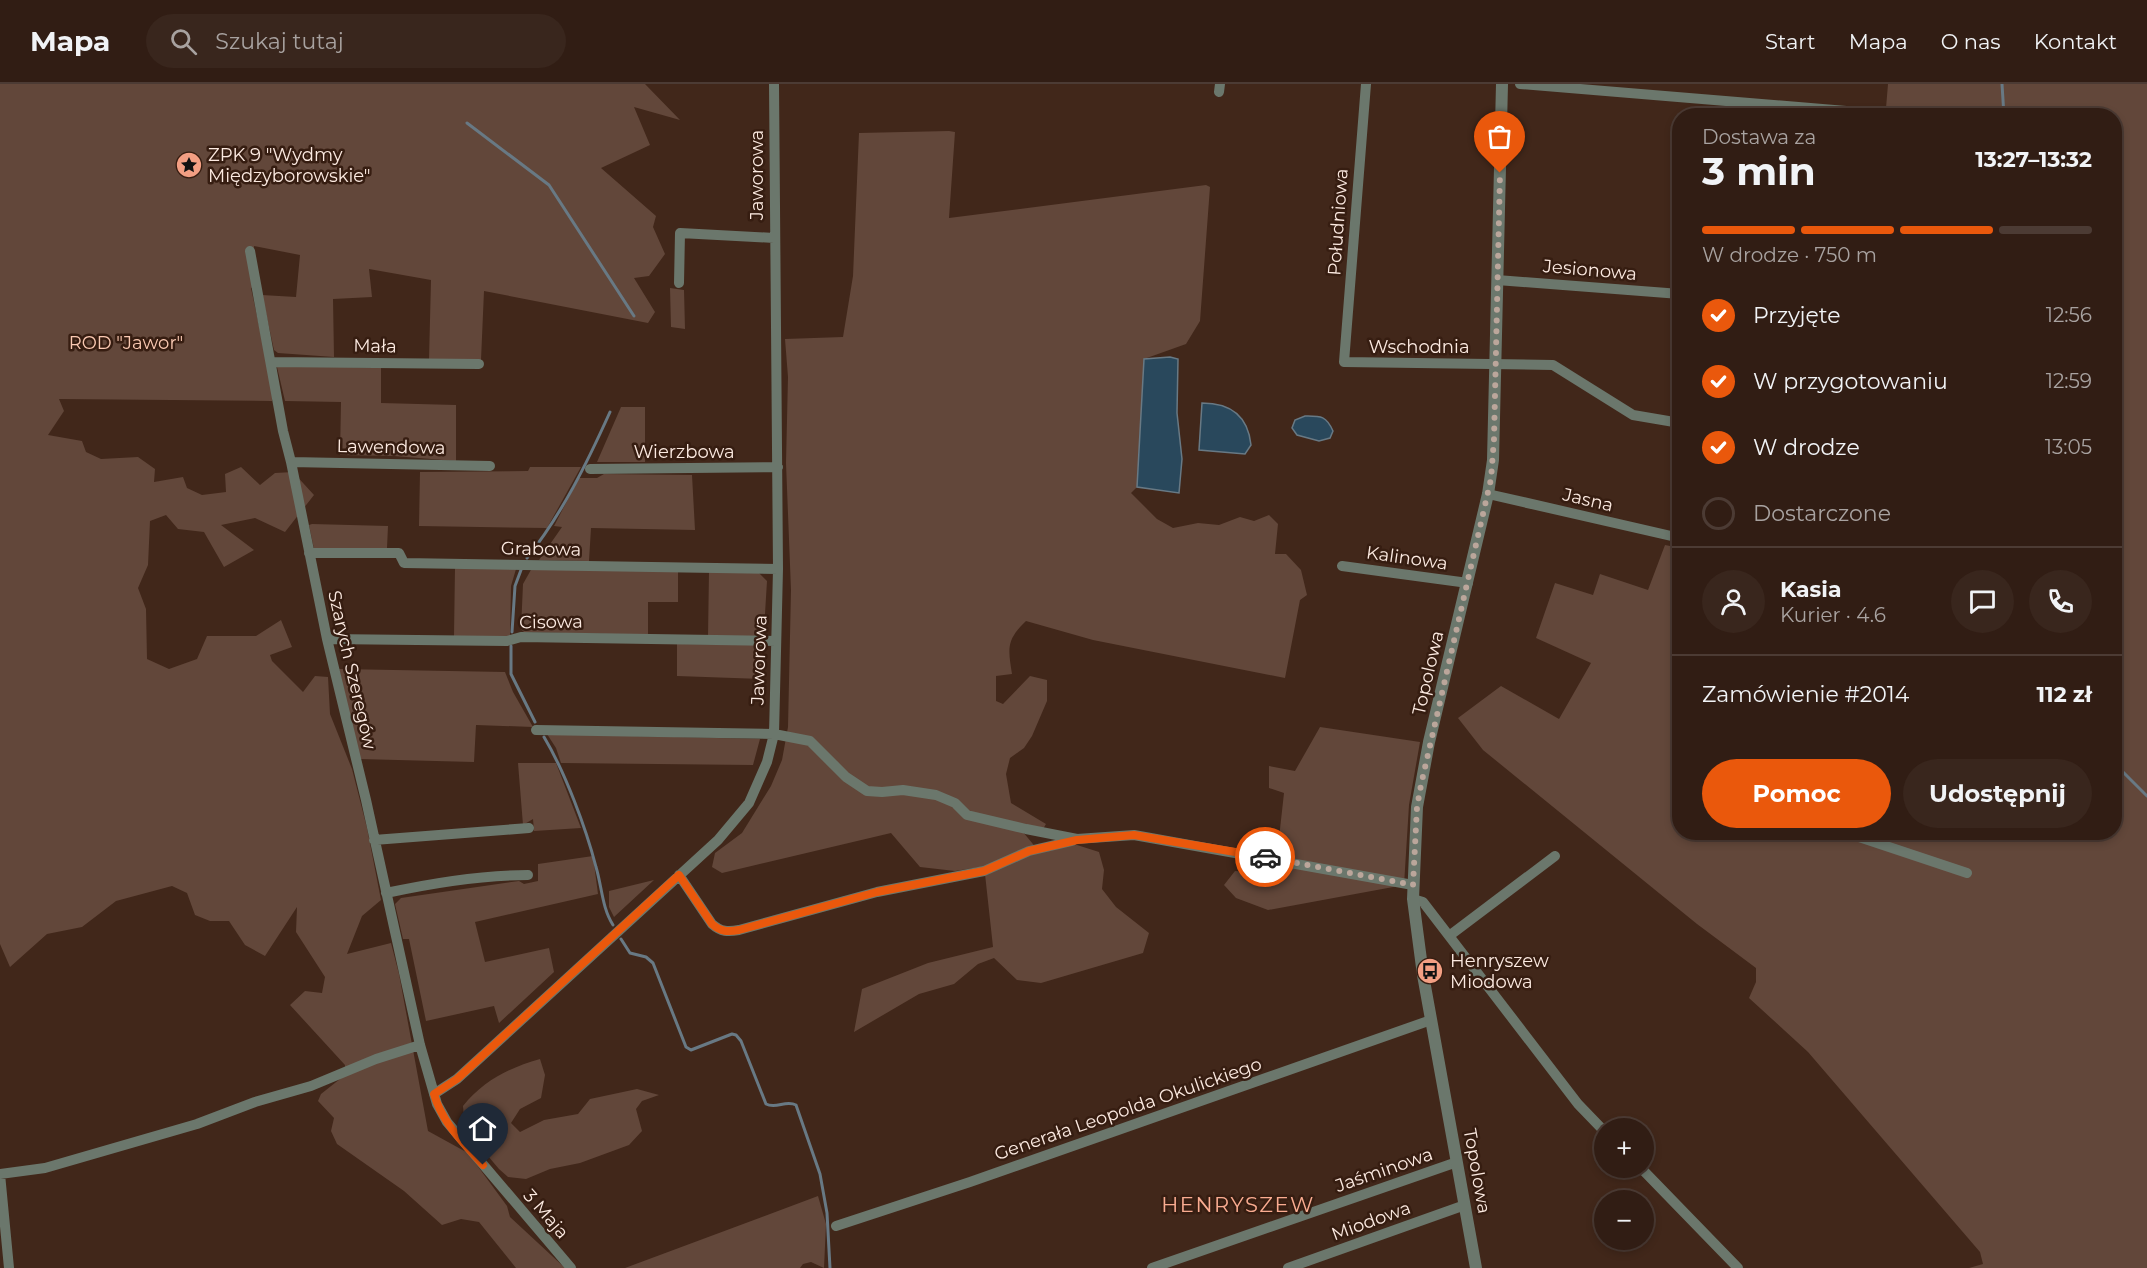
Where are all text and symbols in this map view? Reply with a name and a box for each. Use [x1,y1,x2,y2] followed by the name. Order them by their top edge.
[146,14,566,68] search box
[30,24,110,58] text: Mapa
[167,25,200,58] icon: search
[215,28,344,55] text: Szukaj tutaj
[1765,29,1816,54] text: Start
[1849,29,1908,54] text: Mapa
[1941,29,2001,54] text: O nas
[2034,29,2117,54] text: Kontakt
[1474,111,1525,173] pin
[1483,120,1516,153] icon: bag
[1702,125,1816,149] text: Dostawa za
[746,130,768,221] street label: Jaworowa
[208,144,371,187] place label: ZPK 9 "Wydmy Międzyborowskie"
[1975,146,2092,173] text: 13:27–13:32
[1702,147,1816,195] text: 3 min
[174,150,204,180] place icon: ZPK 9 "Wydmy Międzyborowskie"
[1323,168,1353,276] street label: Południowa
[1702,243,1877,267] text: W drodze · 750 m
[1541,255,1638,285] street label: Jesionowa
[1702,299,1735,332] icon: check
[1753,302,1841,329] text: Przyjęte
[2046,303,2092,327] text: 12:56
[69,332,183,354] park label: ROD "Jawor"
[353,335,397,357] street label: Mała
[1368,336,1470,358] street label: Wschodnia
[1702,365,1735,398] icon: check
[1753,368,1948,395] text: W przygotowaniu
[2046,369,2092,393] text: 12:59
[1702,431,1735,464] icon: check
[1753,434,1860,461] text: W drodze
[336,435,446,459] street label: Lawendowa
[2045,435,2092,459] text: 13:05
[633,441,735,463] street label: Wierzbowa
[1560,483,1615,516] street label: Jasna
[1753,500,1891,527] text: Dostarczone
[501,537,581,561] street label: Grabowa
[1365,541,1449,575] street label: Kalinowa
[1702,570,1765,633] button: person
[1951,570,2014,633] button: chat
[2029,570,2092,633] button: phone
[1780,576,1841,603] text: Kasia
[323,588,381,752] street label: Szarych Szeregów
[1780,603,1886,627] text: Kurier · 4.6
[519,610,583,634] street label: Cisowa
[746,614,772,707] street label: Jaworowa
[1408,629,1448,717] street label: Topolowa
[1702,681,1909,708] text: Zamówienie #2014
[2036,681,2092,708] text: 112 zł
[1702,759,1891,828] button: Pomoc
[1903,759,2092,828] button: Udostępnij
[1235,827,1295,887] courier
[1249,841,1282,874] icon: car
[1450,950,1549,993] place label: Henryszew Miodowa
[1415,956,1445,986] bus stop icon: Henryszew Miodowa
[991,1053,1265,1165] street label: Generała Leopolda Okulickiego
[457,1103,508,1165] pin
[466,1112,499,1145] icon: home
[1594,1118,1654,1250] map controls
[1594,1118,1654,1178] button: +
[1459,1127,1495,1215] street label: Topolowa
[1331,1143,1436,1197] street label: Jaśminowa
[519,1185,573,1243] street label: 3 Maja
[1594,1190,1654,1250] button: −
[1161,1192,1315,1217] district label: HENRYSZEW
[1328,1197,1414,1245] street label: Miodowa

